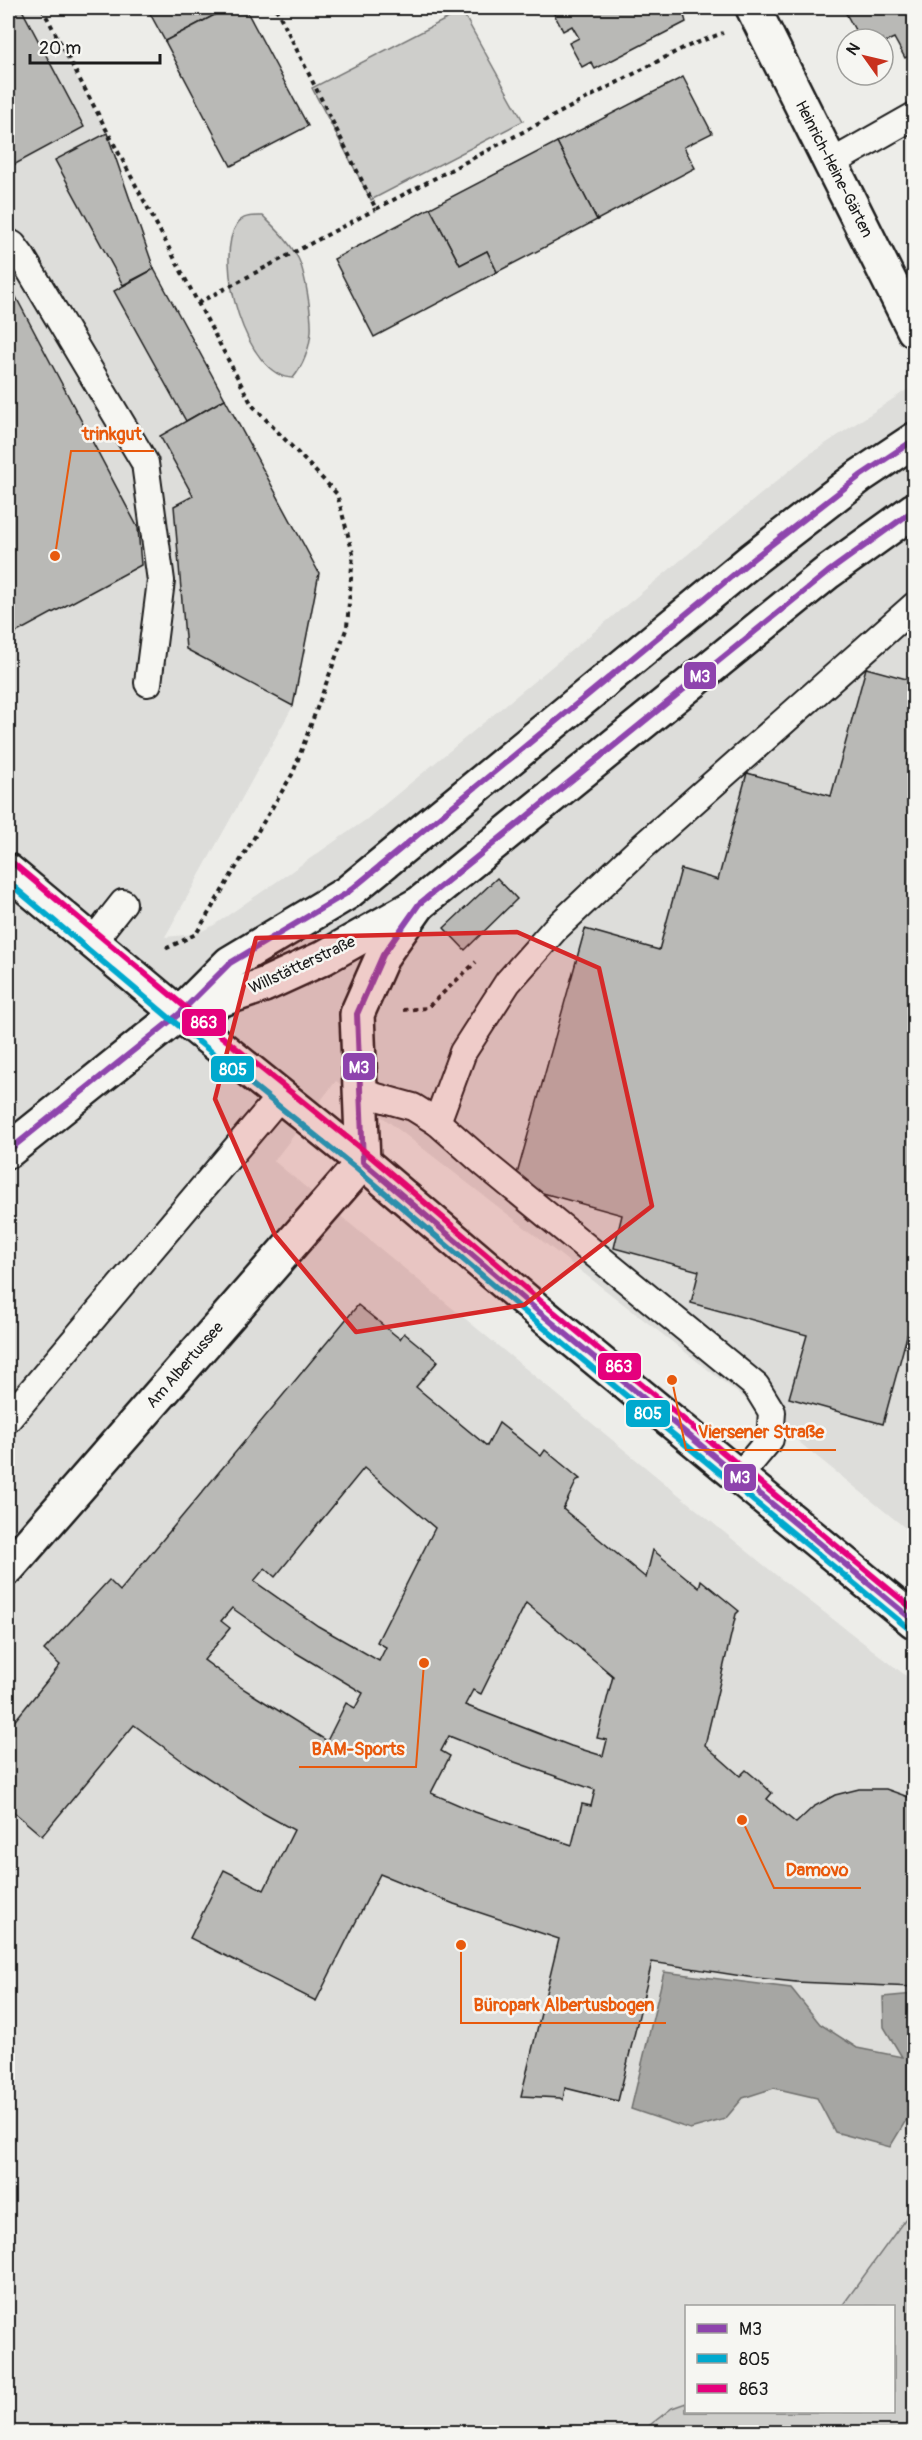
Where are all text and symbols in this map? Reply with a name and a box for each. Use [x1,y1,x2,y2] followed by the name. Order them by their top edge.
[30,27,160,65] scale bar
[835,27,895,87] north arrow
[39,37,81,60] text: 20 m
[842,39,865,59] text: N
[791,97,877,241] street label: Heinrich-Heine-Gärten
[71,415,154,451] callout: trinkgut
[81,423,143,446] text: trinkgut
[683,661,717,690] line badge: M3
[690,667,710,687] text: M3
[246,932,359,998] street label: Willstätterstraße
[181,1008,227,1037] line badge: 863
[191,1013,217,1033] text: 863
[342,1052,376,1081] line badge: M3
[210,1055,255,1083] line badge: 805
[349,1058,369,1078] text: M3
[219,1060,247,1080] text: 805
[142,1318,228,1412] street label: Am Albertussee
[597,1352,642,1381] line badge: 863
[606,1357,632,1377] text: 863
[625,1399,671,1428] line badge: 805
[634,1404,662,1424] text: 805
[686,1414,836,1450] callout: Viersener Straße
[698,1421,825,1444] text: Viersener Straße
[723,1463,757,1492] line badge: M3
[730,1468,750,1488] text: M3
[299,1731,416,1767] callout: BAM-Sports
[312,1738,405,1761] text: BAM-Sports
[774,1852,861,1888] callout: Damovo
[785,1859,849,1882] text: Damovo
[461,1987,666,2023] callout: Büropark Albertusbogen
[474,1994,654,2017] text: Büropark Albertusbogen
[685,2305,895,2413] legend
[739,2318,762,2341] text: M3
[739,2348,770,2371] text: 805
[739,2378,769,2401] text: 863

